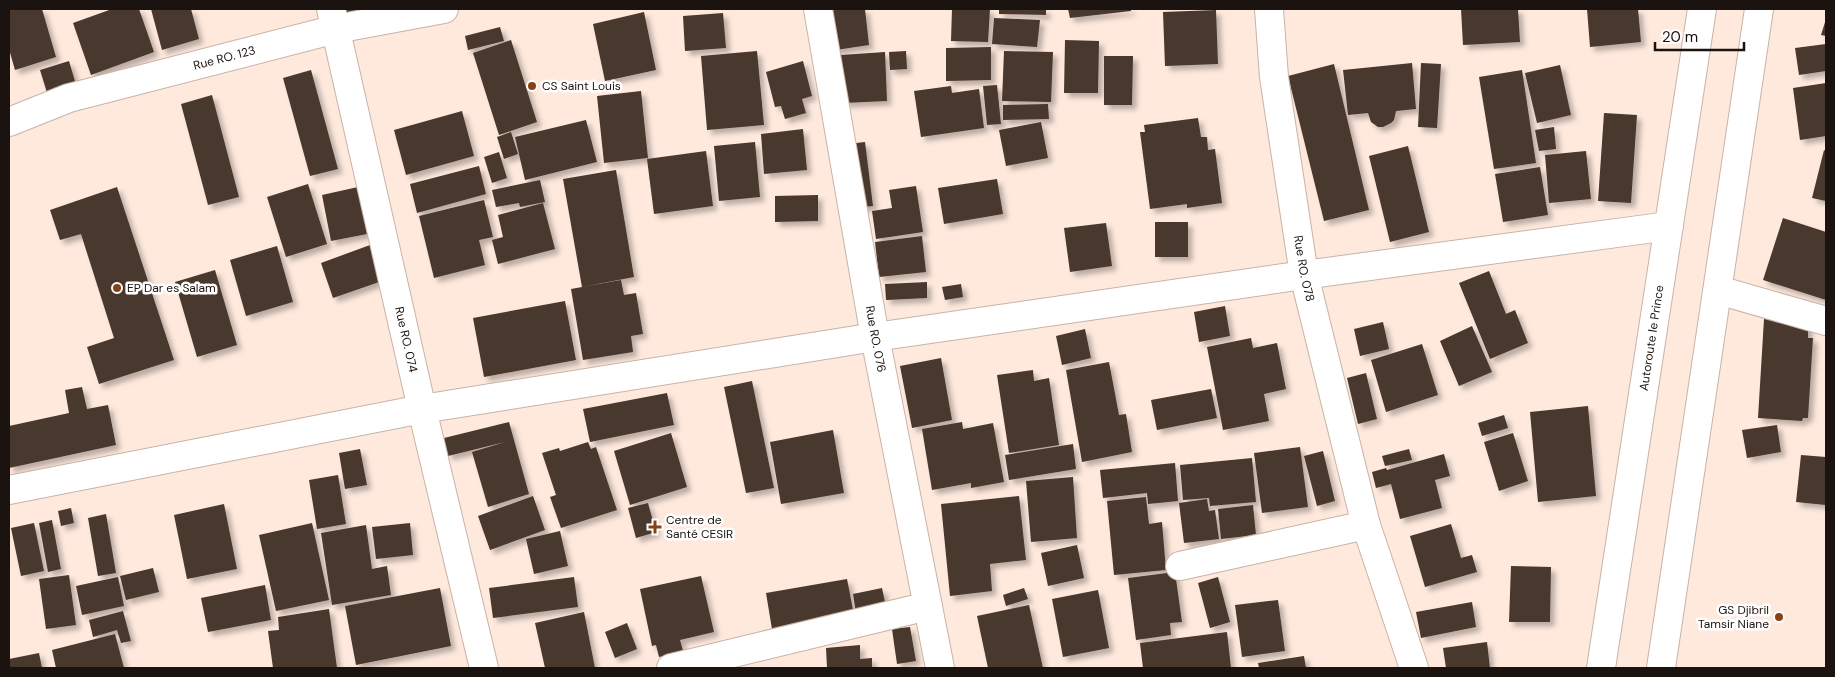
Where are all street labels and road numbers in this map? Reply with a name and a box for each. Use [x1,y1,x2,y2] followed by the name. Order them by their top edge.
[192,42,257,74] street label: Rue RO. 123
[1290,234,1318,303] street label: Rue RO. 078
[1636,284,1668,392] street label: Autoroute le Prince
[862,304,890,374] street label: Rue RO. 076
[391,305,421,374] street label: Rue RO. 074

